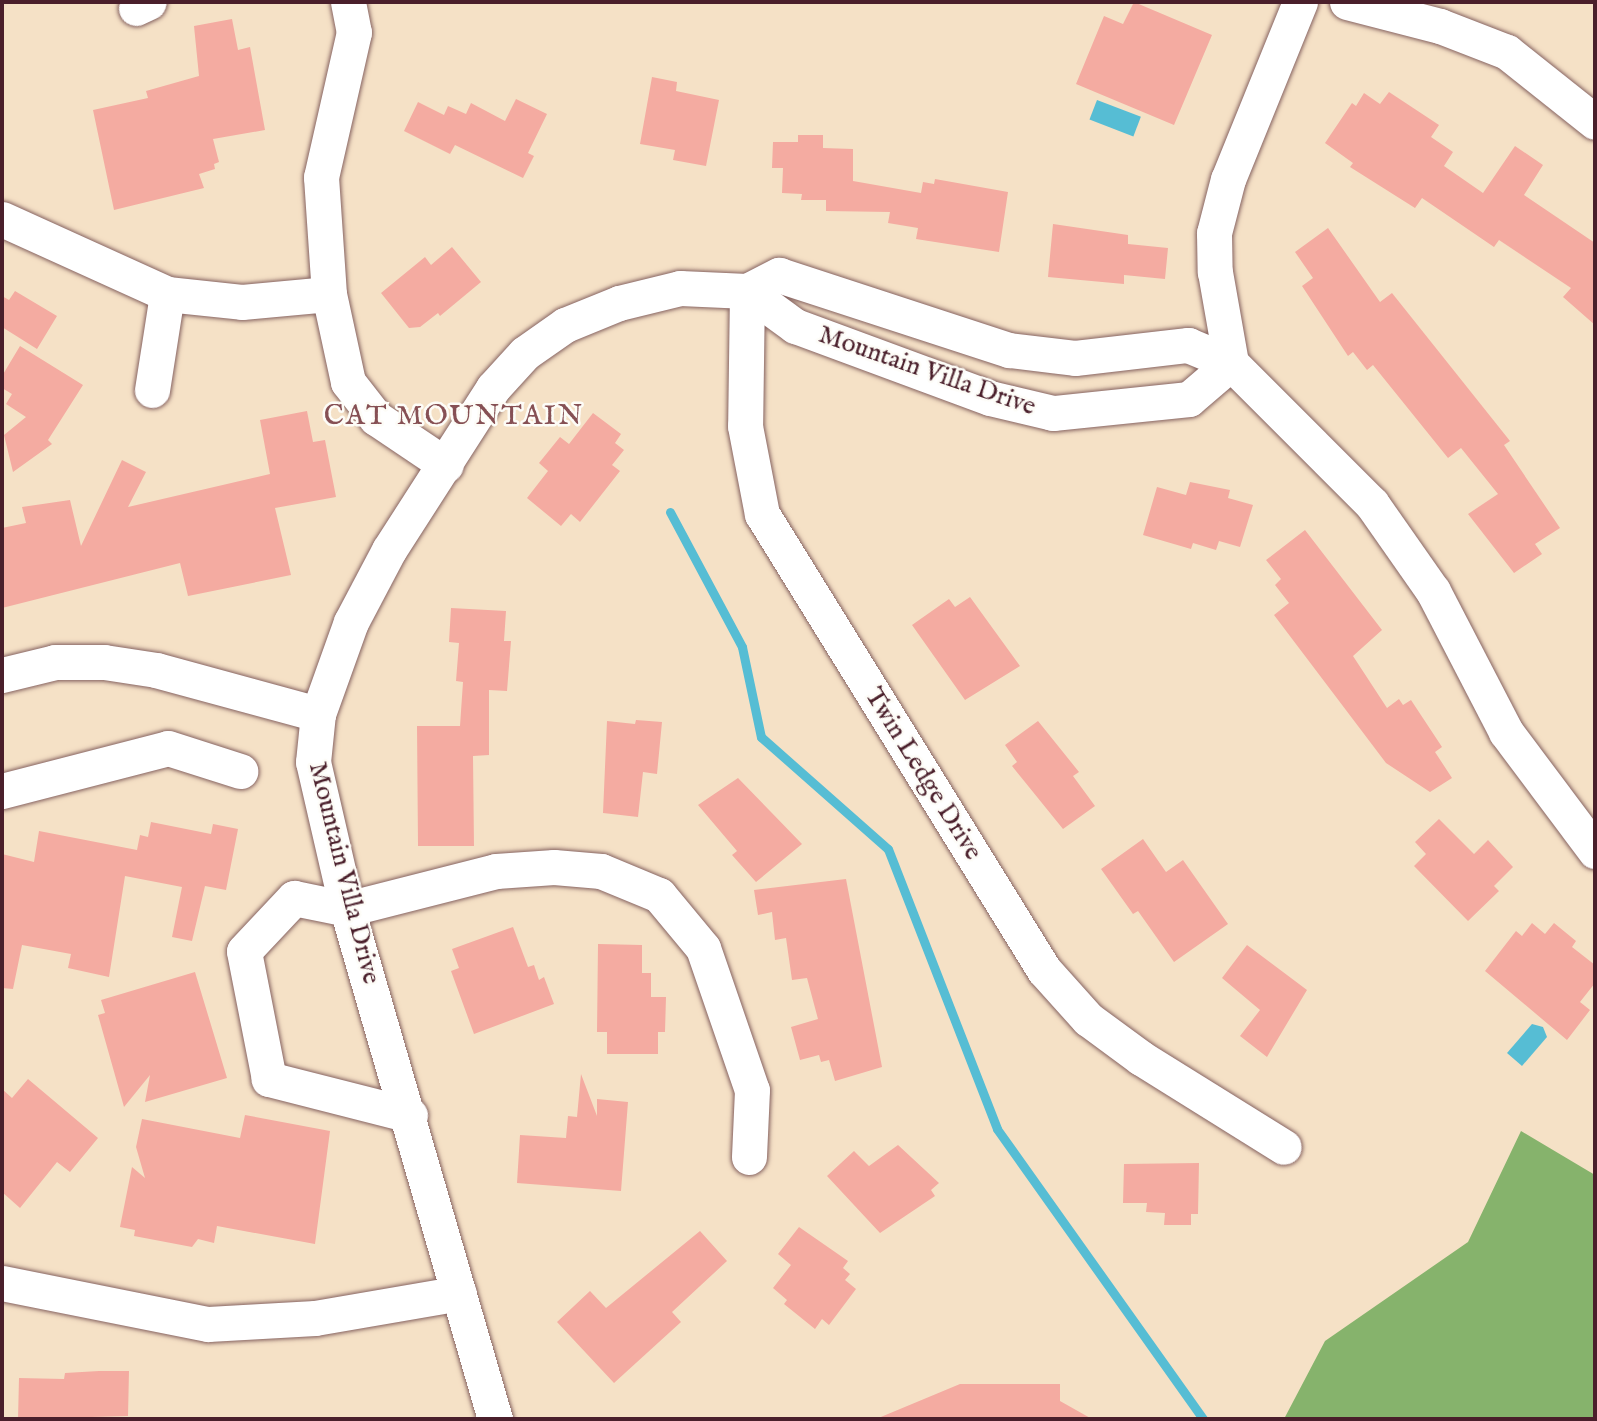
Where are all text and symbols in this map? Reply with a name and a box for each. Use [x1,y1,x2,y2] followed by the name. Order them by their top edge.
[814,319,1040,423] street label: Mountain Villa Drive
[325,400,583,434] district label: CAT MOUNTAIN
[858,682,988,866] street label: Twin Ledge Drive
[301,759,387,987] street label: Mountain Villa Drive

